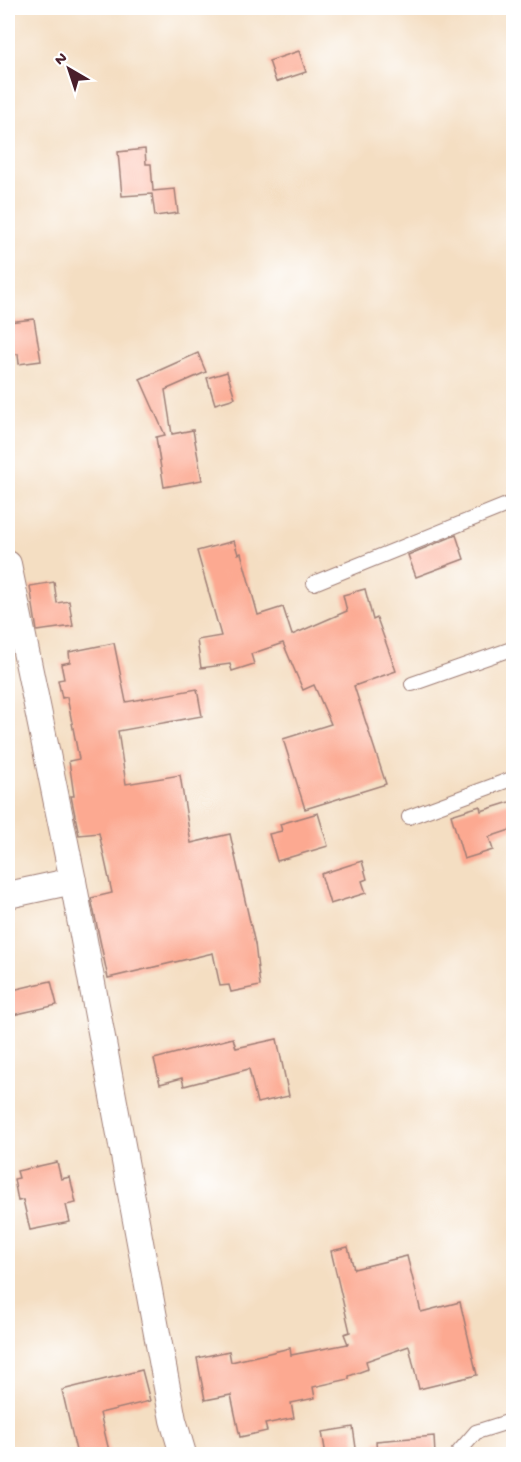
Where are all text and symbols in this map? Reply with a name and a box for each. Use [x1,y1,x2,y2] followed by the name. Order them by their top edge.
[39,39,99,99] north arrow
[52,49,72,71] text: N

